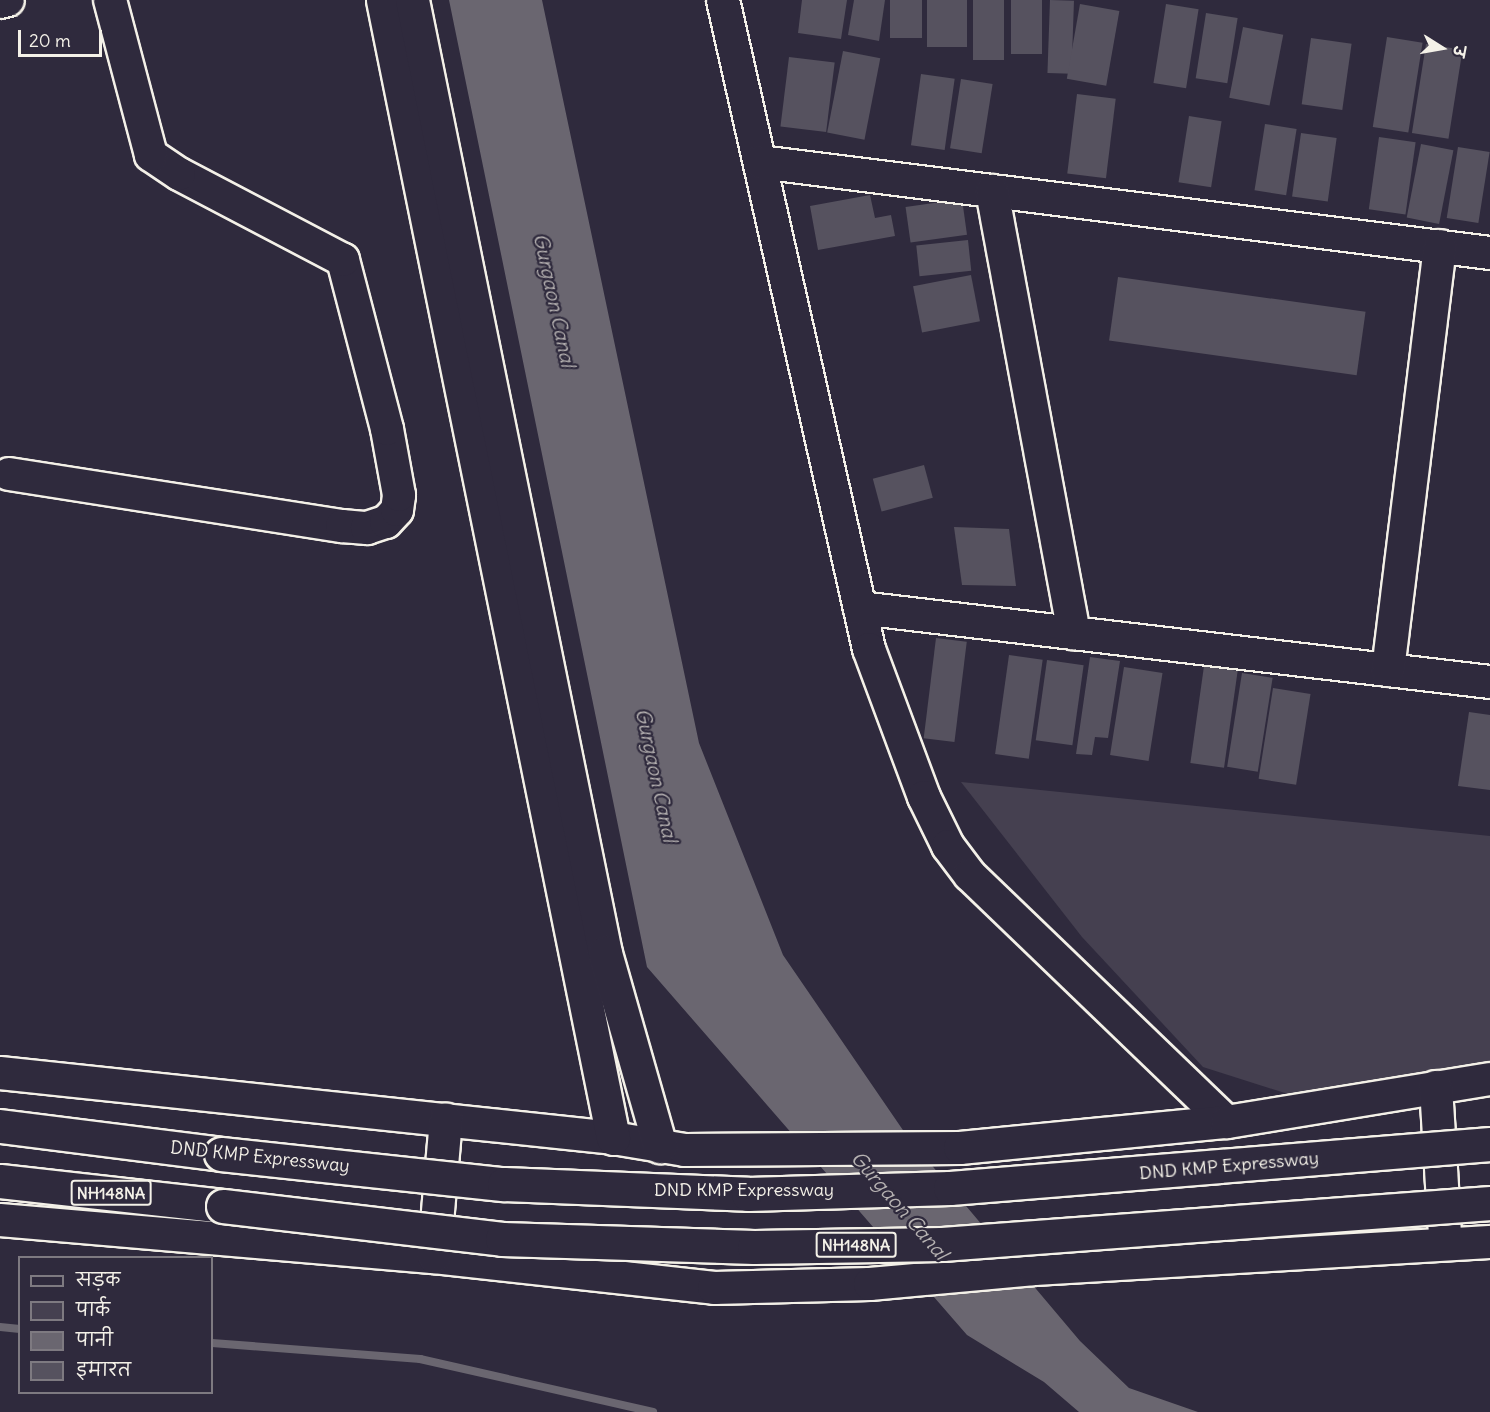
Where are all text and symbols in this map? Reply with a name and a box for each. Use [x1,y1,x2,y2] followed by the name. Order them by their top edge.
[21,18,105,56] scale bar
[1412,18,1472,78] north arrow
[29,29,71,52] text: 20 m
[1449,44,1471,59] text: उ
[529,231,581,369] water label: Gurgaon Canal
[631,706,683,844] water label: Gurgaon Canal
[169,1137,351,1177] street label: DND KMP Expressway
[846,1146,954,1264] water label: Gurgaon Canal
[1138,1147,1320,1185] street label: DND KMP Expressway
[654,1179,834,1201] street label: DND KMP Expressway
[70,1180,152,1206] road number: NH148NA
[816,1232,896,1258] road number: NH148NA
[18,1256,213,1394] legend
[76,1268,120,1291] text: सड़क
[76,1298,110,1321] text: पार्क
[76,1328,113,1351] text: पानी
[76,1358,131,1381] text: इमारत

